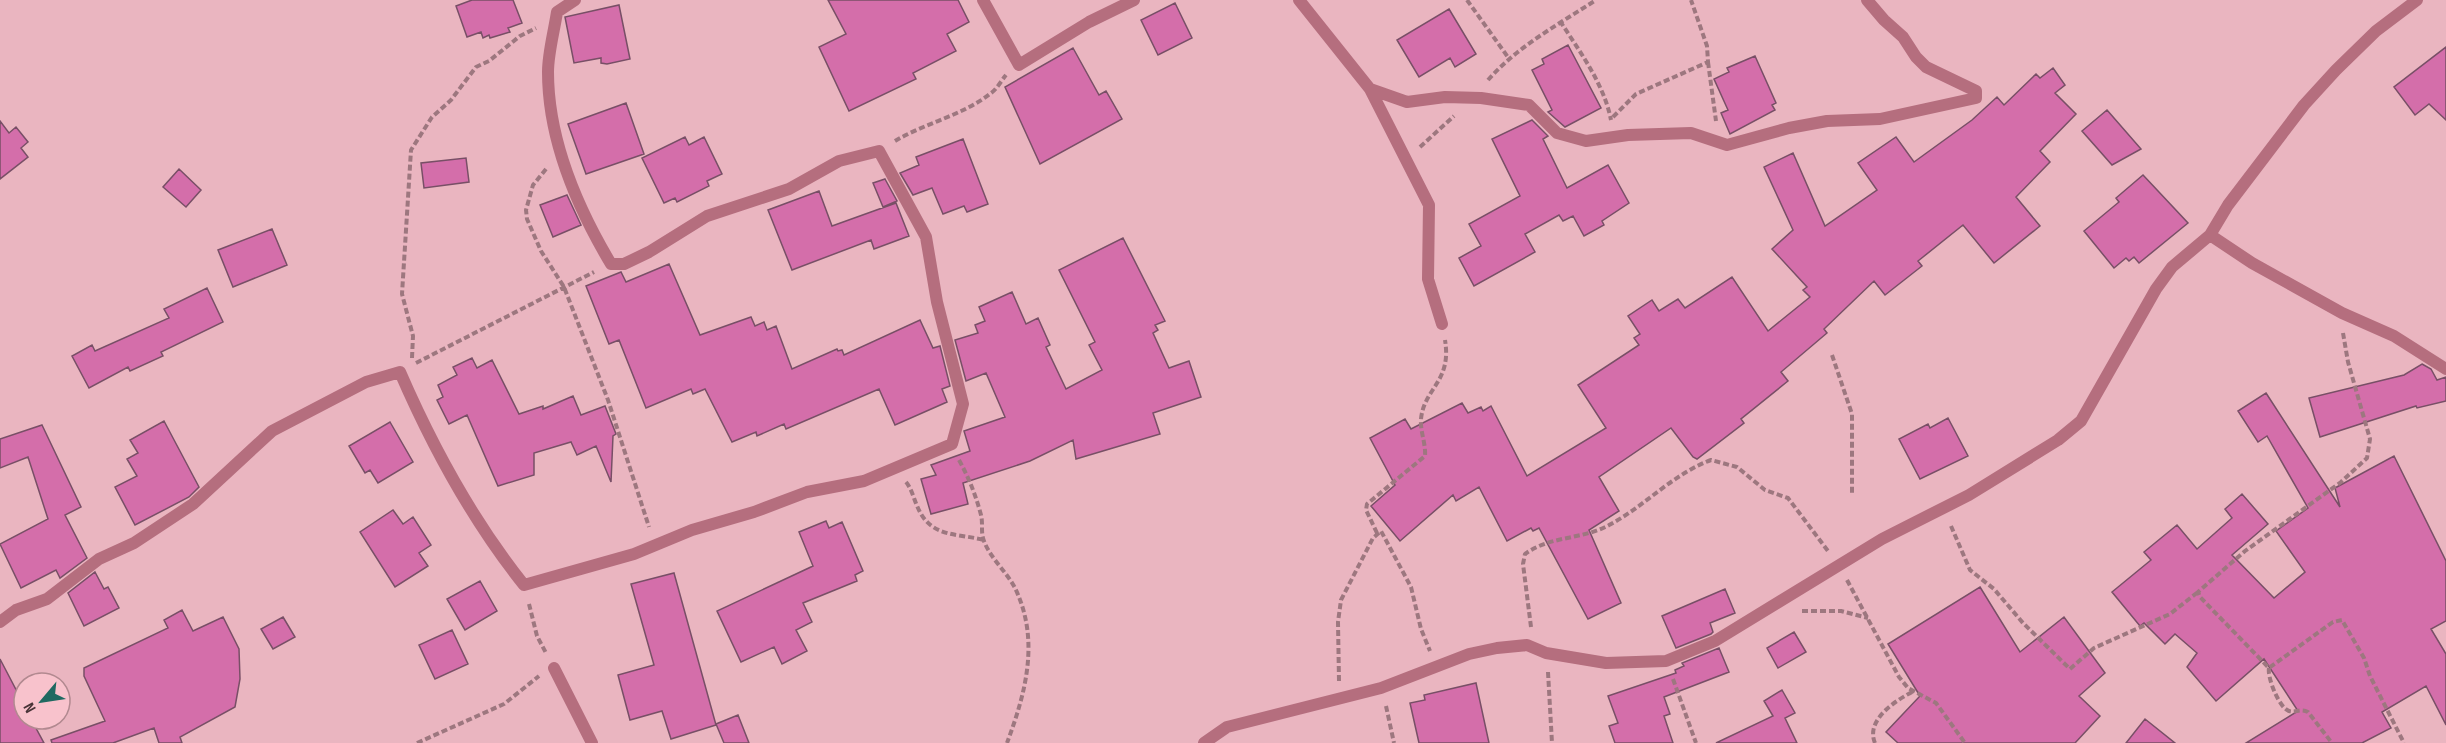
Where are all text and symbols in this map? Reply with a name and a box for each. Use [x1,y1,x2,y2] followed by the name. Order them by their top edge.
[12,671,72,731] north arrow
[20,699,41,716] text: N

